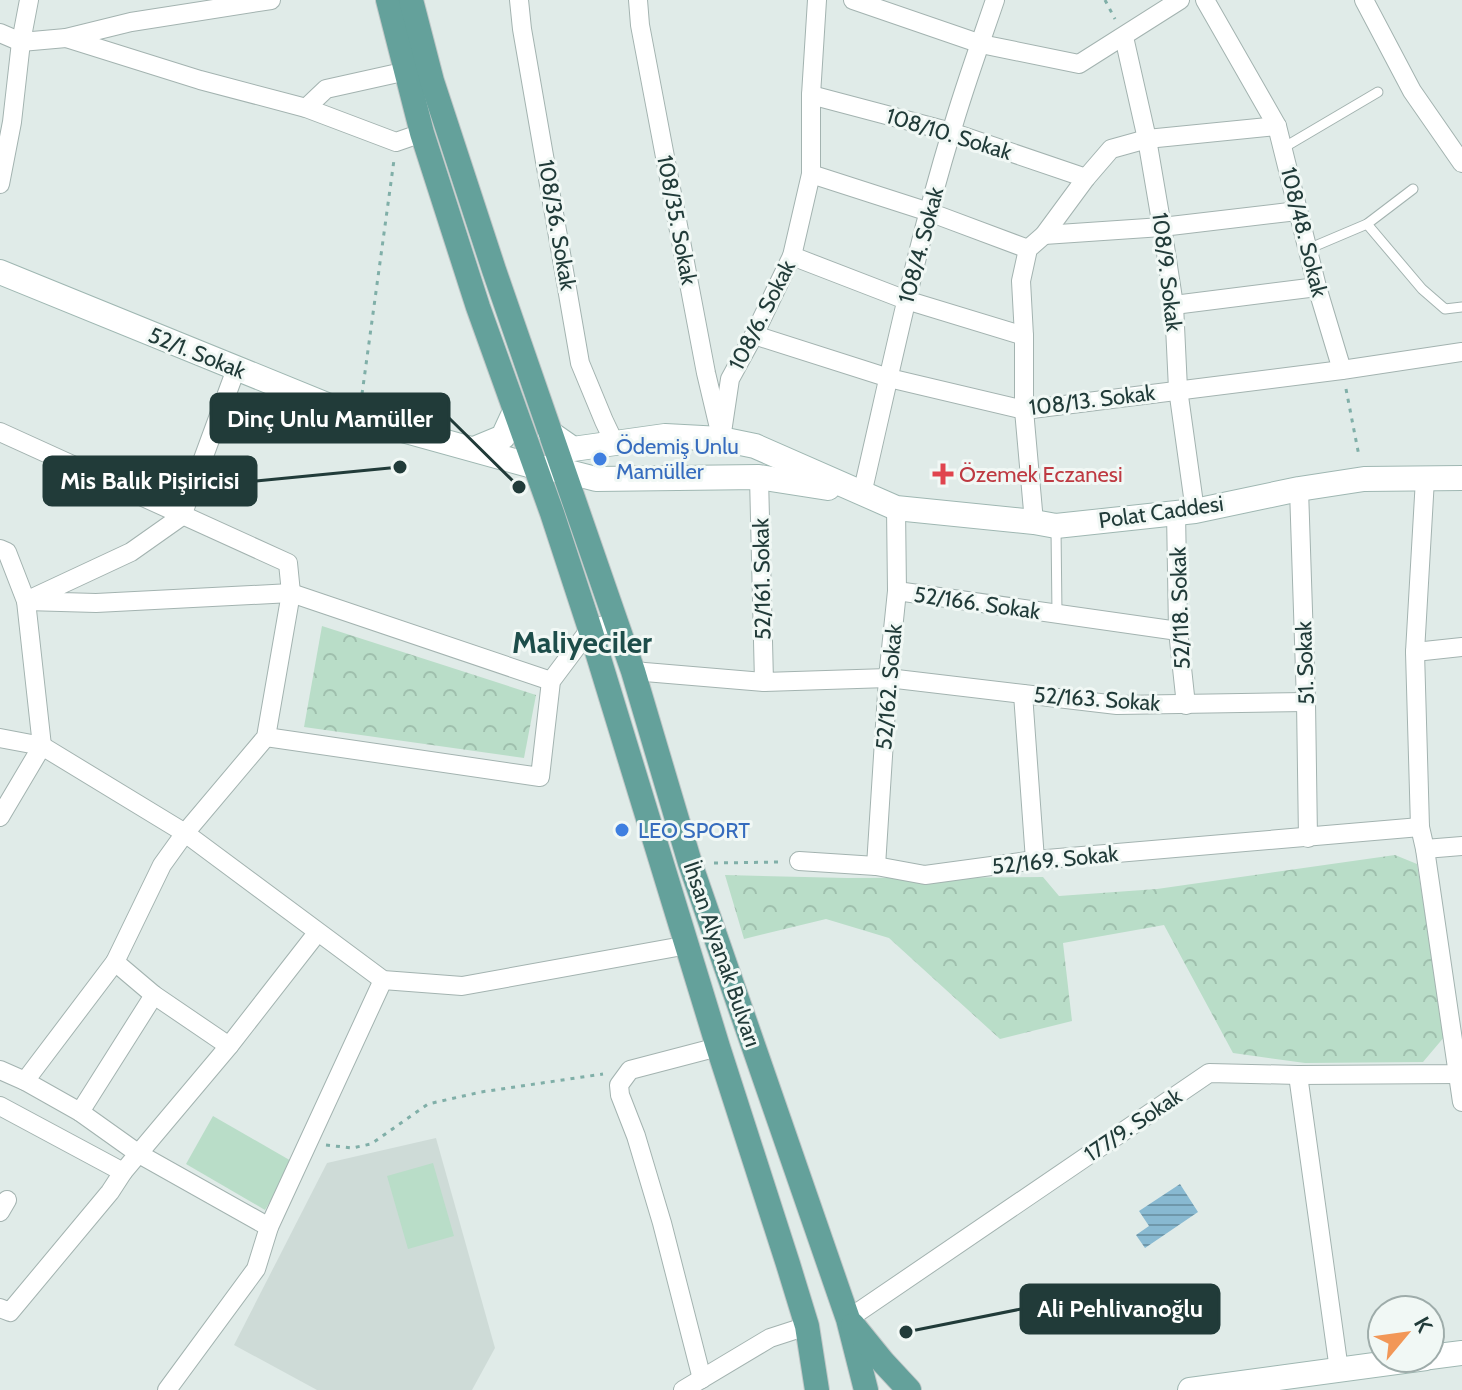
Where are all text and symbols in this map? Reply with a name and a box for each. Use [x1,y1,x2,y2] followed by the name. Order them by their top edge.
[883,102,1015,166] street label: 108/10. Sokak
[651,153,703,287] street label: 108/35. Sokak
[532,158,582,292] street label: 108/36. Sokak
[1275,164,1333,300] street label: 108/48. Sokak
[893,184,949,306] street label: 108/4. Sokak
[1146,211,1188,333] street label: 108/9. Sokak
[723,256,801,374] street label: 108/6. Sokak
[144,321,250,385] street label: 52/1. Sokak
[1027,379,1157,421] street label: 108/13. Sokak
[211,394,449,442] callout: Dinç Unlu Mamüller
[227,404,433,433] text: Dinç Unlu Mamüller
[616,433,739,485] place label: Ödemiş Unlu Mamüller
[591,450,609,468] marker: Ödemiş Unlu Mamüller
[44,457,256,505] callout: Mis Balık Pişiricisi
[959,461,1123,488] place label: Özemek Eczanesi
[934,465,952,483] marker: Özemek Eczanesi
[60,466,240,495] text: Mis Balık Pişiricisi
[1097,490,1225,534] street label: Polat Caddesi
[747,518,777,640] street label: 52/161. Sokak
[1164,546,1196,670] street label: 52/118. Sokak
[912,581,1042,625] street label: 52/166. Sokak
[1290,621,1320,705] street label: 51. Sokak
[870,623,908,751] street label: 52/162. Sokak
[512,624,652,661] district label: Maliyeciler
[1033,681,1161,717] street label: 52/163. Sokak
[638,817,750,844] place label: LEO SPORT
[613,821,631,839] marker: LEO SPORT
[991,840,1120,880] street label: 52/169. Sokak
[678,858,766,1050] street label: İhsan Alyanak Bulvarı
[1079,1082,1187,1167] street label: 177/9. Sokak
[1021,1285,1219,1333] callout: Ali Pehlivanoğlu
[1037,1294,1203,1323] text: Ali Pehlivanoğlu
[1366,1294,1446,1374] north arrow
[1408,1312,1438,1337] text: K

